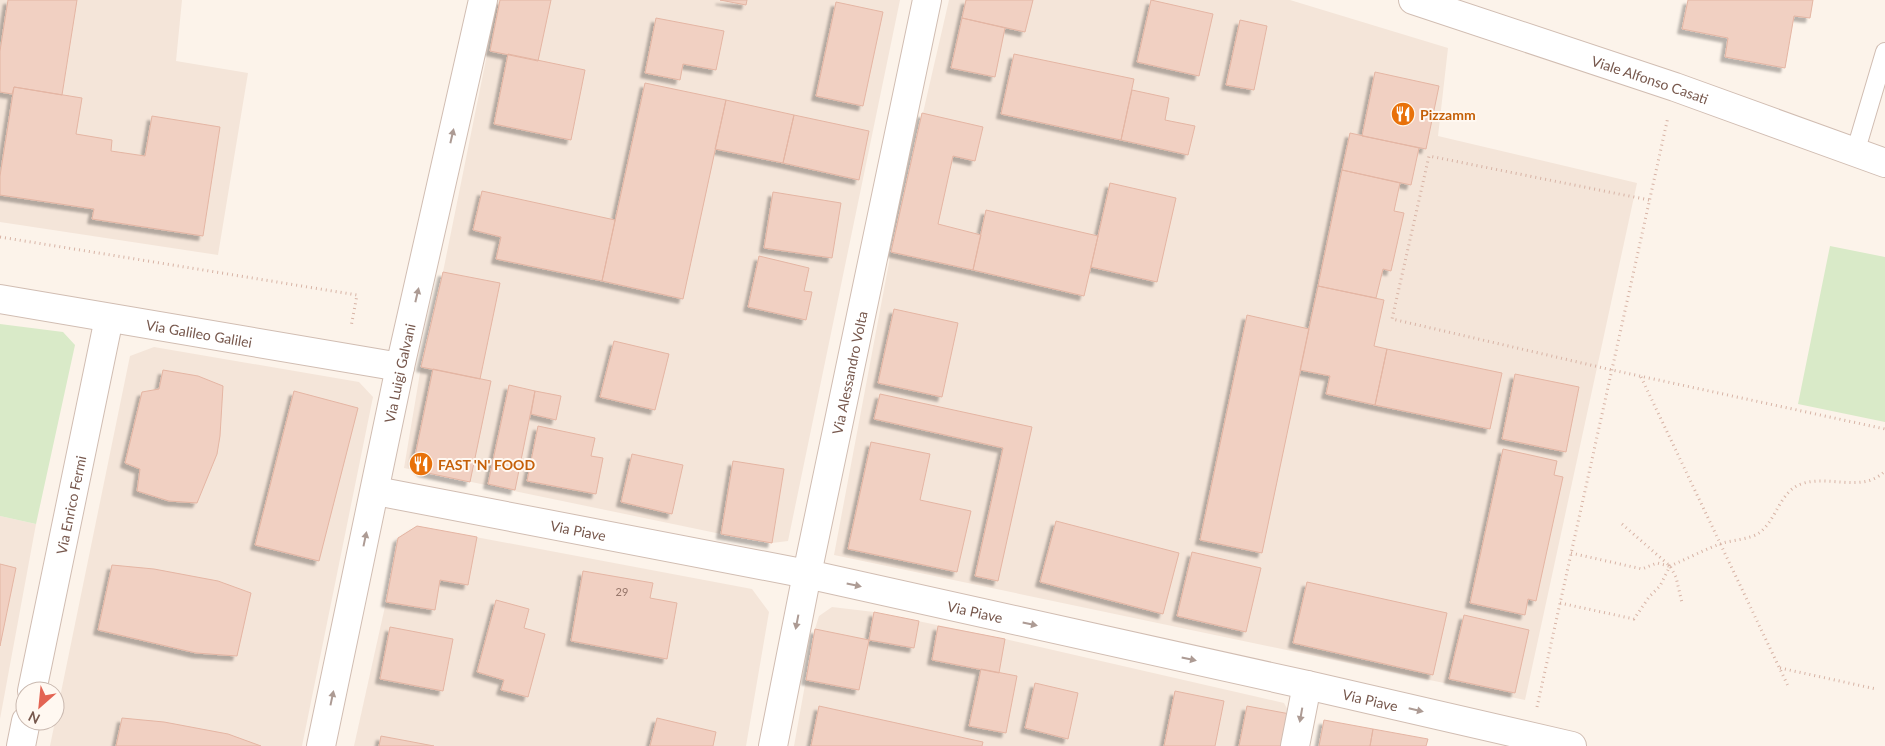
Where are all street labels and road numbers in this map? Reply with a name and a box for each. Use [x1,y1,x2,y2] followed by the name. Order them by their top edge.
[1590,51,1711,107] street label: Viale Alfonso Casati
[828,310,870,436] street label: Via Alessandro Volta
[145,315,254,350] street label: Via Galileo Galilei
[380,322,418,424] street label: Via Luigi Galvani
[52,454,89,556] street label: Via Enrico Fermi
[549,516,608,544] street label: Via Piave
[946,597,1004,626] street label: Via Piave
[1341,685,1400,714] street label: Via Piave

